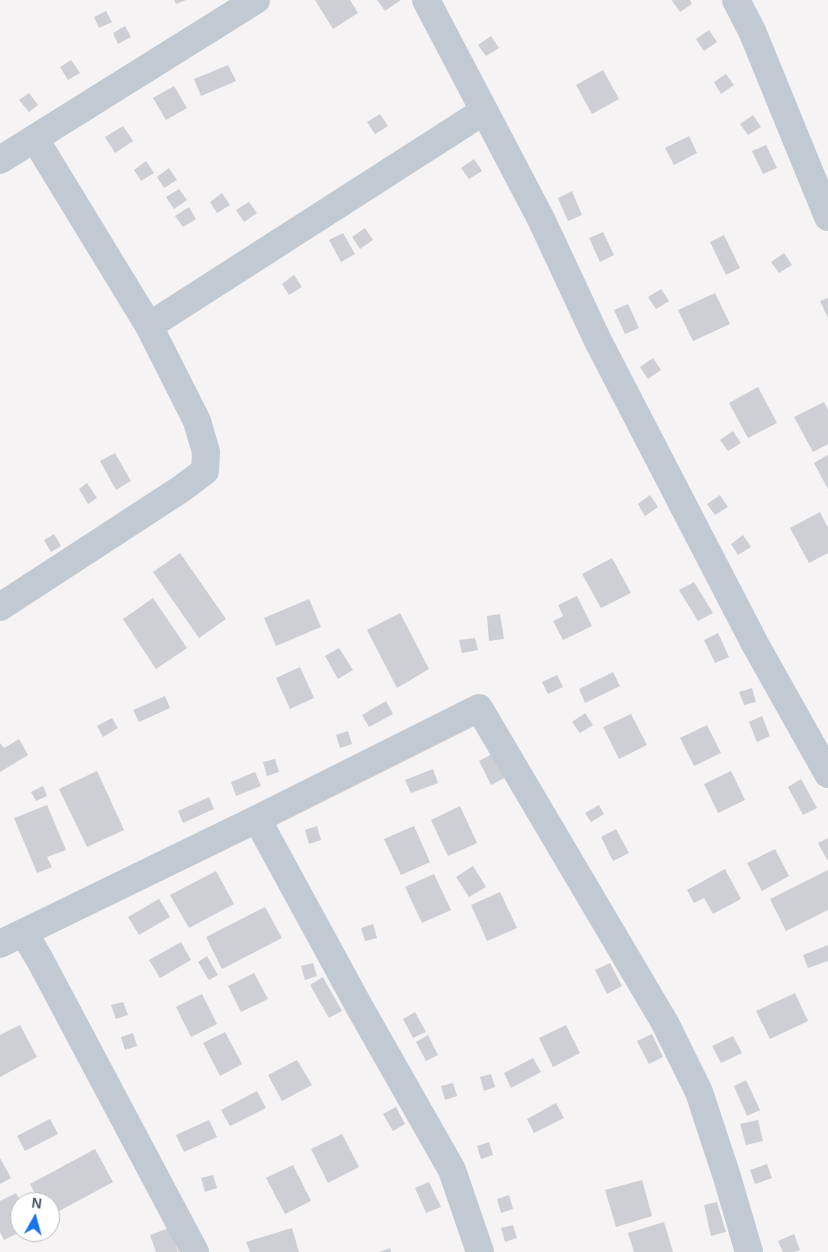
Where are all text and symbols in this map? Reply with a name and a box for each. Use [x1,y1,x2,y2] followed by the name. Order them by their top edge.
[10,1192,60,1242] north arrow
[31,1195,43,1212] text: N

